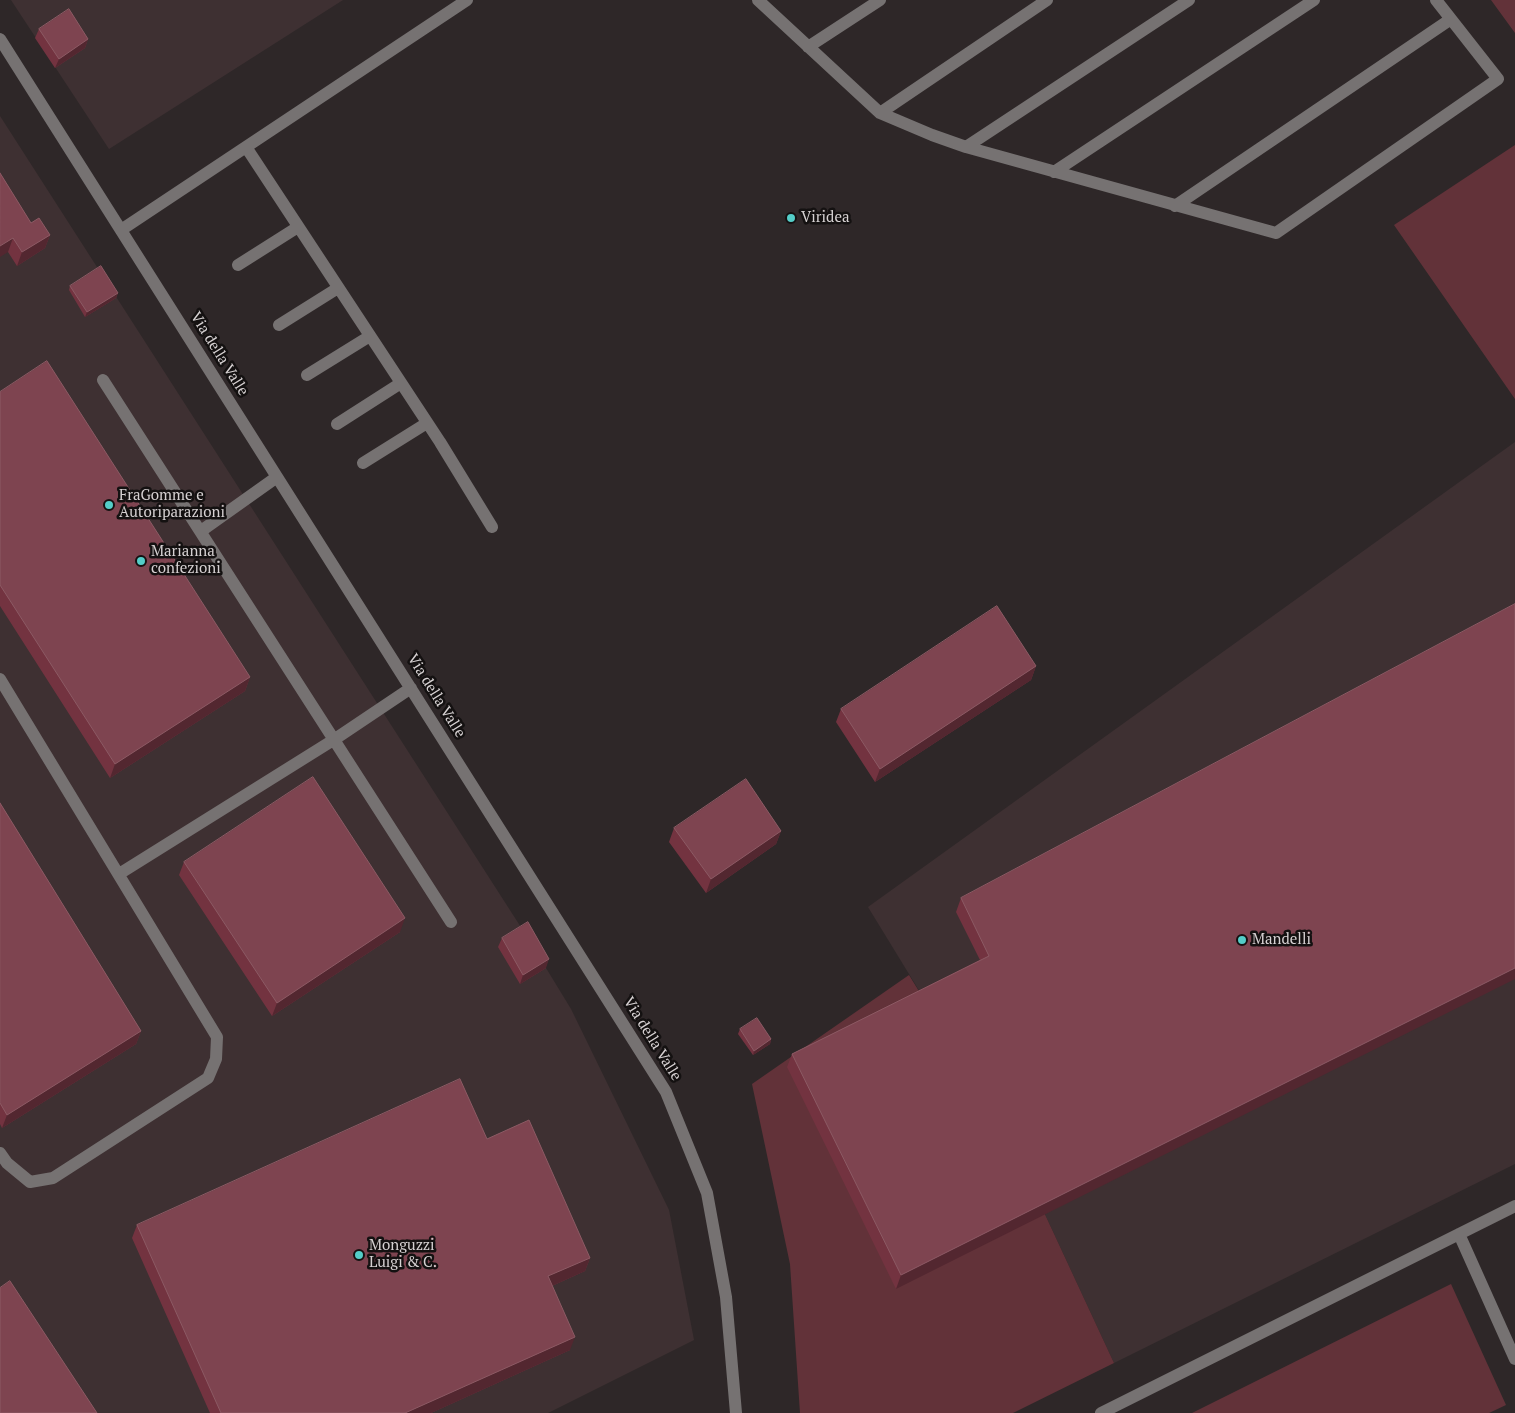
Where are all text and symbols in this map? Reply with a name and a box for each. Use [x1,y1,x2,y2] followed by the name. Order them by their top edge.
[801,209,849,227] place label: Viridea
[785,212,797,224] marker: Viridea
[186,309,252,399] street label: Via della Valle
[119,487,225,522] place label: FraGomme e Autoriparazioni
[103,499,115,511] marker: FraGomme e Autoriparazioni
[151,543,221,578] place label: Marianna confezioni
[135,555,147,567] marker: Marianna confezioni
[403,651,469,741] street label: Via della Valle
[1252,931,1311,949] place label: Mandelli
[1236,934,1248,946] marker: Mandelli
[619,994,685,1084] street label: Via della Valle
[369,1237,437,1272] place label: Monguzzi Luigi & C.
[353,1249,365,1261] marker: Monguzzi Luigi & C.

